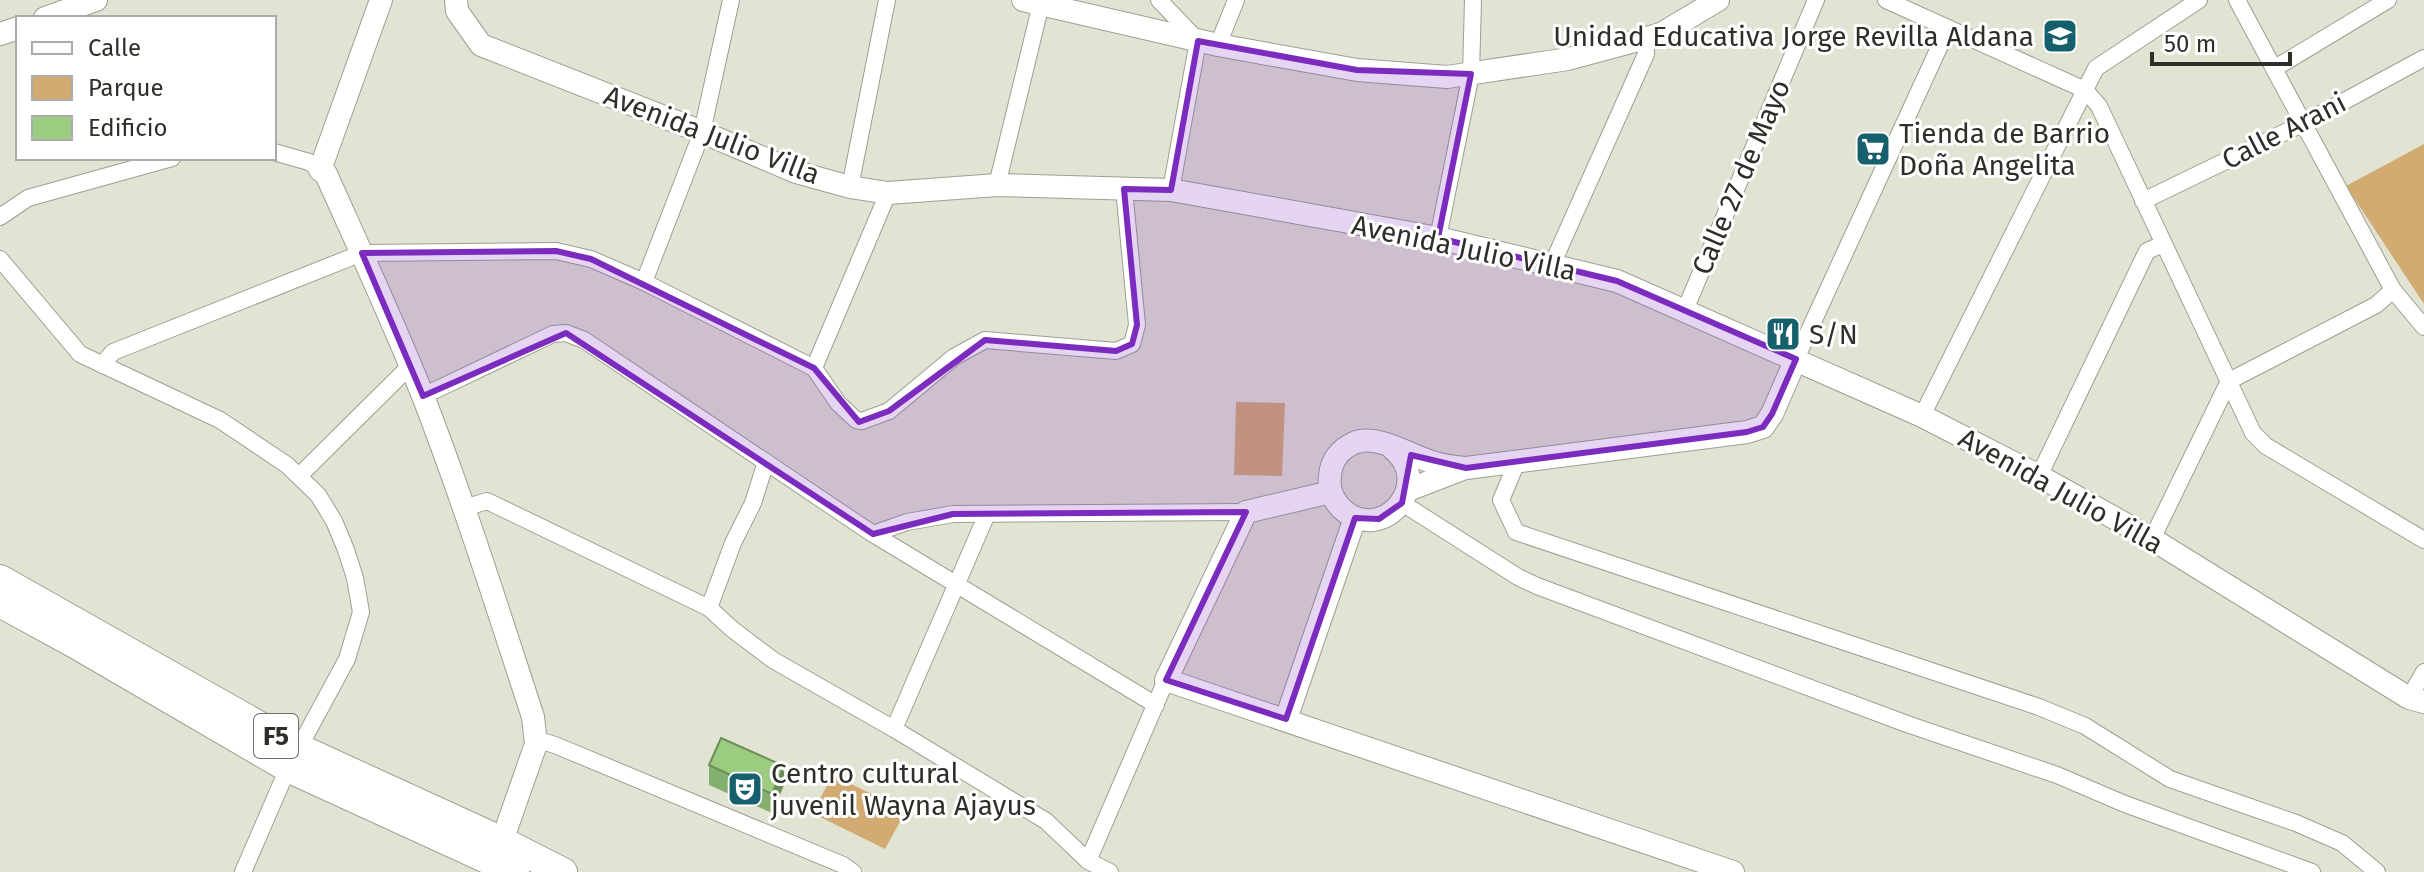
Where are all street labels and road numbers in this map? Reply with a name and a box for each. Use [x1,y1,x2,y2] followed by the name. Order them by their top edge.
[1685,74,1797,280] street label: Calle 27 de Mayo
[599,79,825,191] street label: Avenida Julio Villa
[2216,86,2352,176] street label: Calle Arani
[1349,208,1579,288] street label: Avenida Julio Villa
[1953,421,2169,561] street label: Avenida Julio Villa
[254,714,298,758] road number: F5

